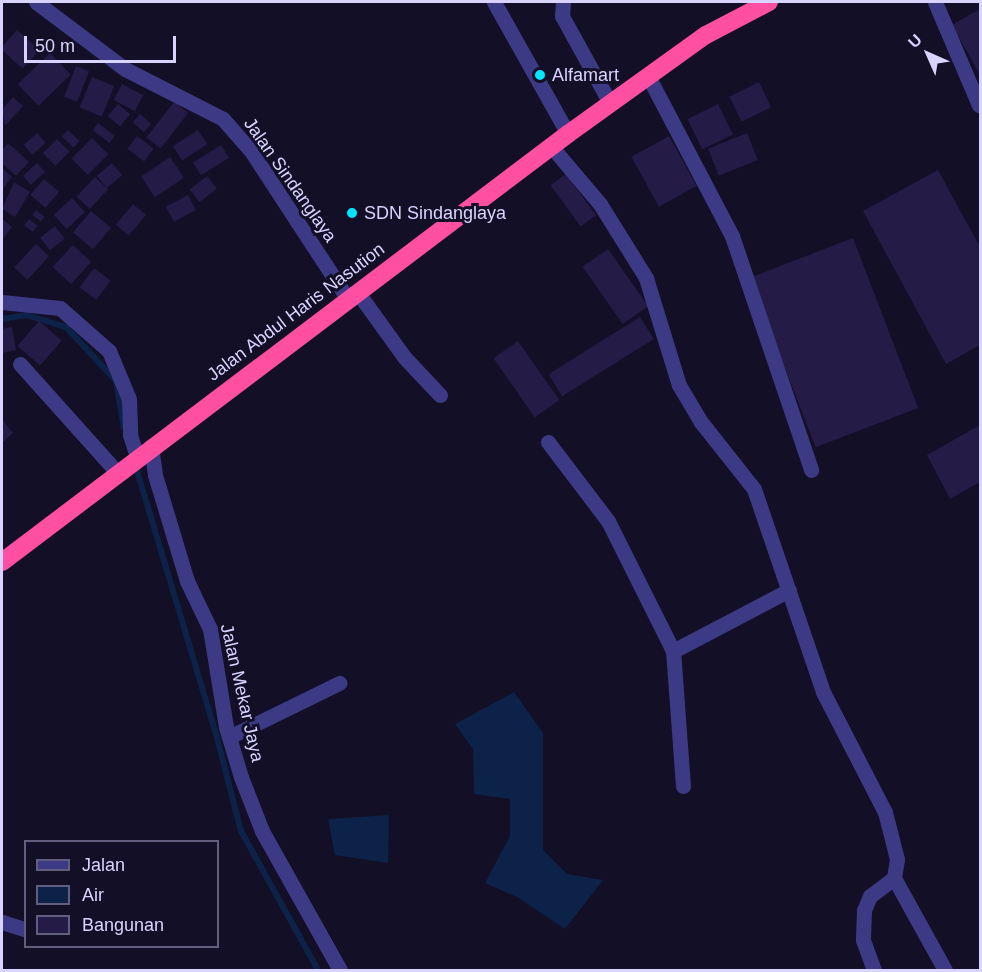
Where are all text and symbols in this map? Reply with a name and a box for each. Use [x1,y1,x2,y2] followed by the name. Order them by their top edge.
[27,24,178,62] scale bar
[898,24,958,84] north arrow
[905,31,925,51] text: U
[35,36,75,56] text: 50 m
[552,64,619,86] place label: Alfamart
[533,68,547,82] marker: Alfamart
[239,114,341,246] street label: Jalan Sindanglaya
[364,202,506,224] place label: SDN Sindanglaya
[345,206,359,220] marker: SDN Sindanglaya
[203,238,389,386] street label: Jalan Abdul Haris Nasution
[216,622,268,764] street label: Jalan Mekar Jaya
[24,840,219,948] legend
[82,855,125,875] text: Jalan
[82,885,104,905] text: Air
[82,915,164,935] text: Bangunan

